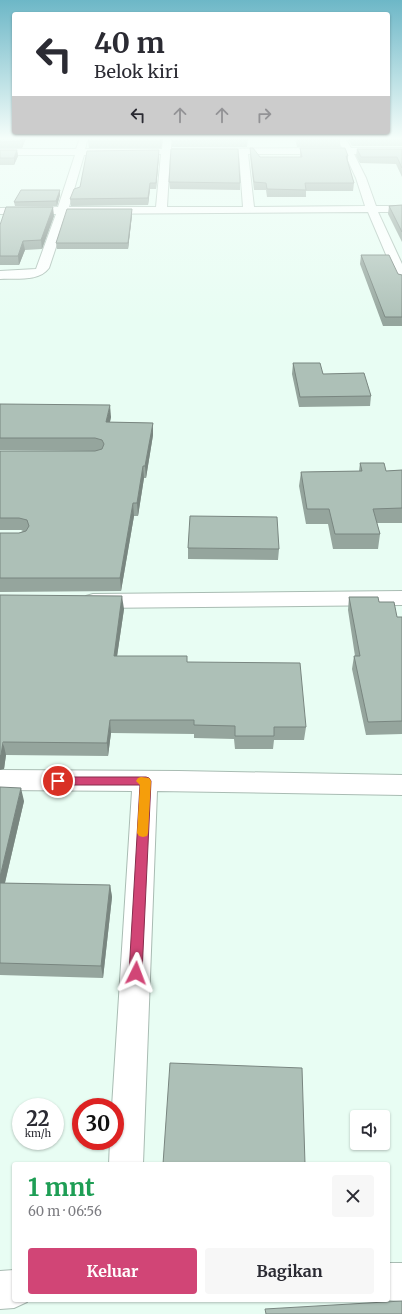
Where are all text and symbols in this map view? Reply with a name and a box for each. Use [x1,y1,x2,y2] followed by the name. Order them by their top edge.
[94,25,165,61] text: 40 m
[28,28,80,80] icon: left
[94,60,179,83] text: Belok kiri
[127,104,149,126] icon: left
[169,104,191,126] icon: ahead
[211,104,233,126] icon: ahead
[253,104,275,126] icon: right
[41,764,75,798] pin
[47,770,69,792] icon: arrive
[115,952,157,994] position arrow
[72,1098,124,1150] speed limit sign: 30
[26,1106,50,1131] text: 22
[350,1110,390,1150] map controls
[350,1110,390,1150] button: sound
[25,1127,51,1140] text: km/h
[28,1172,95,1203] text: 1 mnt
[332,1175,374,1217] button: close
[28,1203,102,1220] text: 60 m · 06:56
[28,1248,197,1294] button: Keluar
[205,1248,374,1294] button: Bagikan

